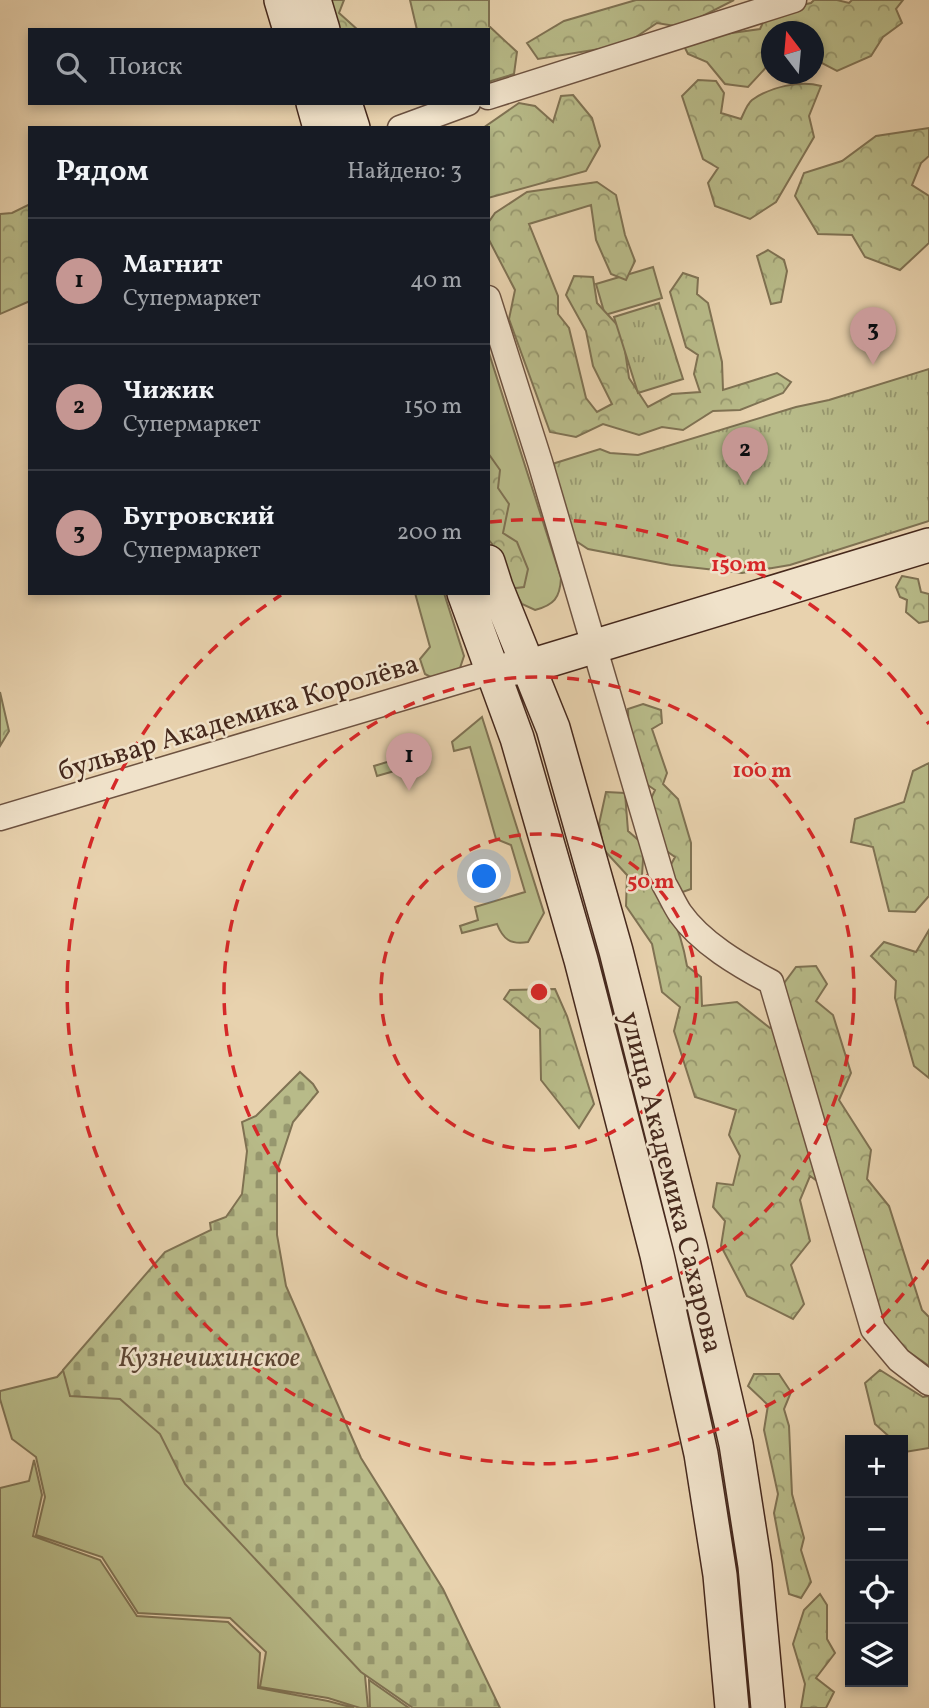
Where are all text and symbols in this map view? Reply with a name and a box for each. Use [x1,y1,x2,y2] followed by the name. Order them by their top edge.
[761,21,824,84] north arrow
[28,28,490,105] search box
[52,48,90,86] icon: search
[108,49,182,85] text: Поиск
[56,151,149,193] text: Рядом
[347,156,462,188] text: Найдено: 3
[123,247,223,283] text: Магнит
[74,265,84,297] text: 1
[410,265,462,297] text: 40 m
[123,283,261,315] text: Супермаркет
[850,307,896,365] pin: 3
[123,373,214,409] text: Чижик
[73,391,85,423] text: 2
[404,391,462,423] text: 150 m
[123,409,261,441] text: Супермаркет
[722,427,768,485] pin: 2
[123,499,275,535] text: Бугровский
[73,517,85,549] text: 3
[397,517,462,549] text: 200 m
[123,535,261,567] text: Супермаркет
[711,551,767,580] text: 150 m
[53,645,424,792] street label: бульвар Академика Королёва
[386,733,432,791] pin: 1
[732,757,792,786] text: 100 m
[467,859,501,893] your location
[627,868,675,897] text: 50 m
[527,980,551,1004] centre of rings
[609,1008,732,1357] street label: улица Академика Сахарова
[118,1339,300,1378] park label: Кузнечихинское
[845,1435,908,1687] map controls
[845,1435,908,1498] button: +
[845,1498,908,1561] button: −
[845,1561,908,1624] button: locate
[845,1624,908,1687] button: layers

